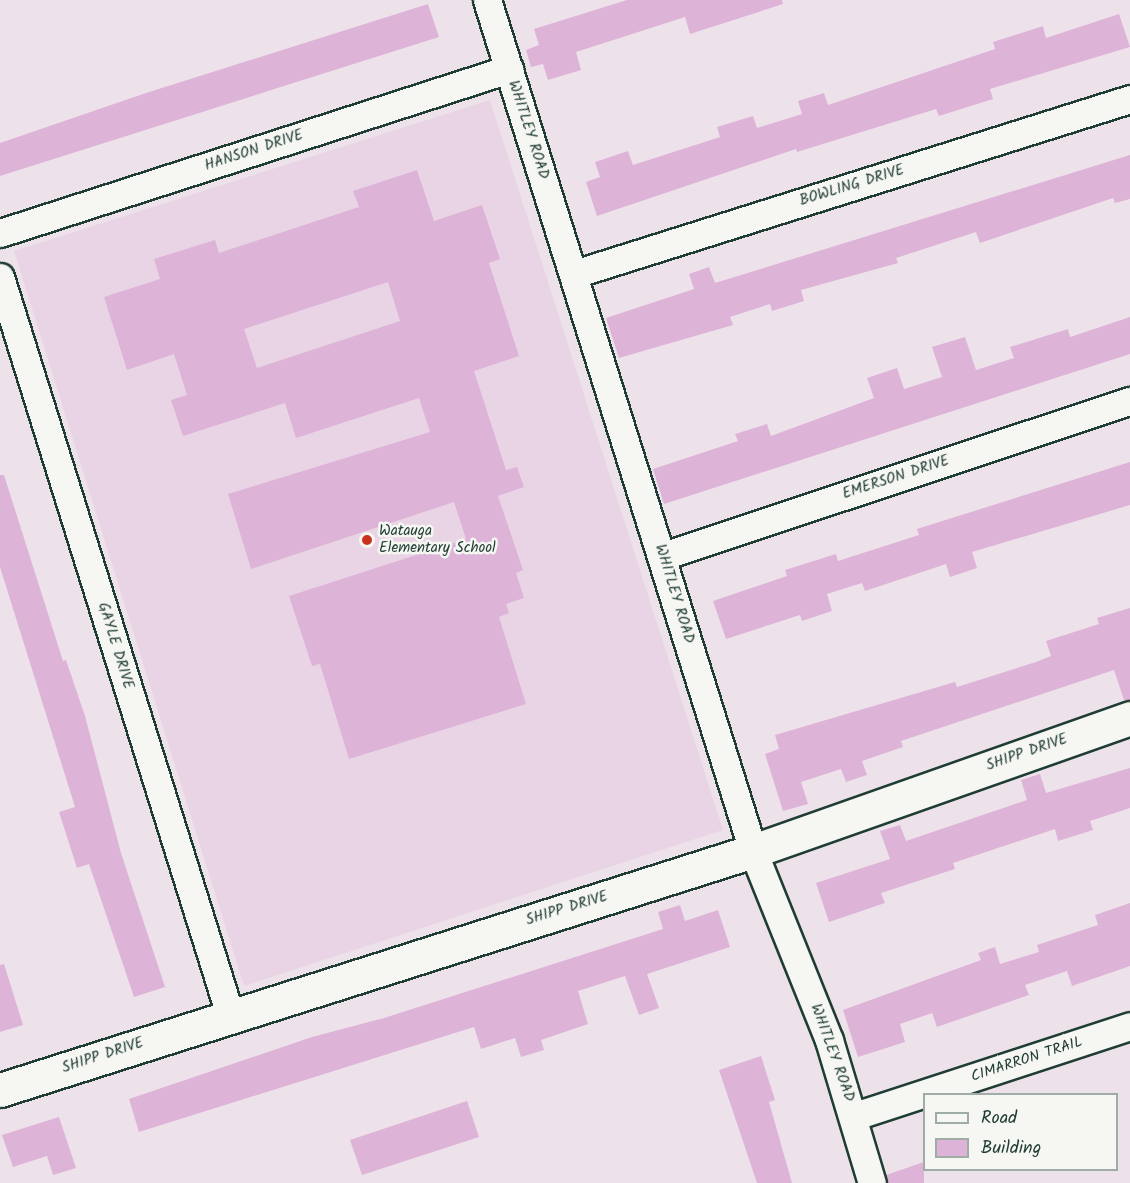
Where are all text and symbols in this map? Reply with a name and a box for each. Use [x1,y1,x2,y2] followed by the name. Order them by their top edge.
[504,78,552,182] street label: WHITLEY ROAD
[202,127,306,175] street label: HANSON DRIVE
[797,162,907,210] street label: BOWLING DRIVE
[840,452,952,504] street label: EMERSON DRIVE
[379,522,496,557] place label: Watauga Elementary School
[360,533,374,547] marker: Watauga Elementary School
[650,542,698,646] street label: WHITLEY ROAD
[93,600,137,692] street label: GAYLE DRIVE
[984,731,1070,775] street label: SHIPP DRIVE
[524,888,610,930] street label: SHIPP DRIVE
[806,1002,858,1104] street label: WHITLEY ROAD
[969,1033,1085,1087] street label: CIMARRON TRAIL
[60,1034,146,1078] street label: SHIPP DRIVE
[923,1093,1118,1171] legend
[981,1104,1017,1133] text: Road
[981,1134,1041,1163] text: Building

